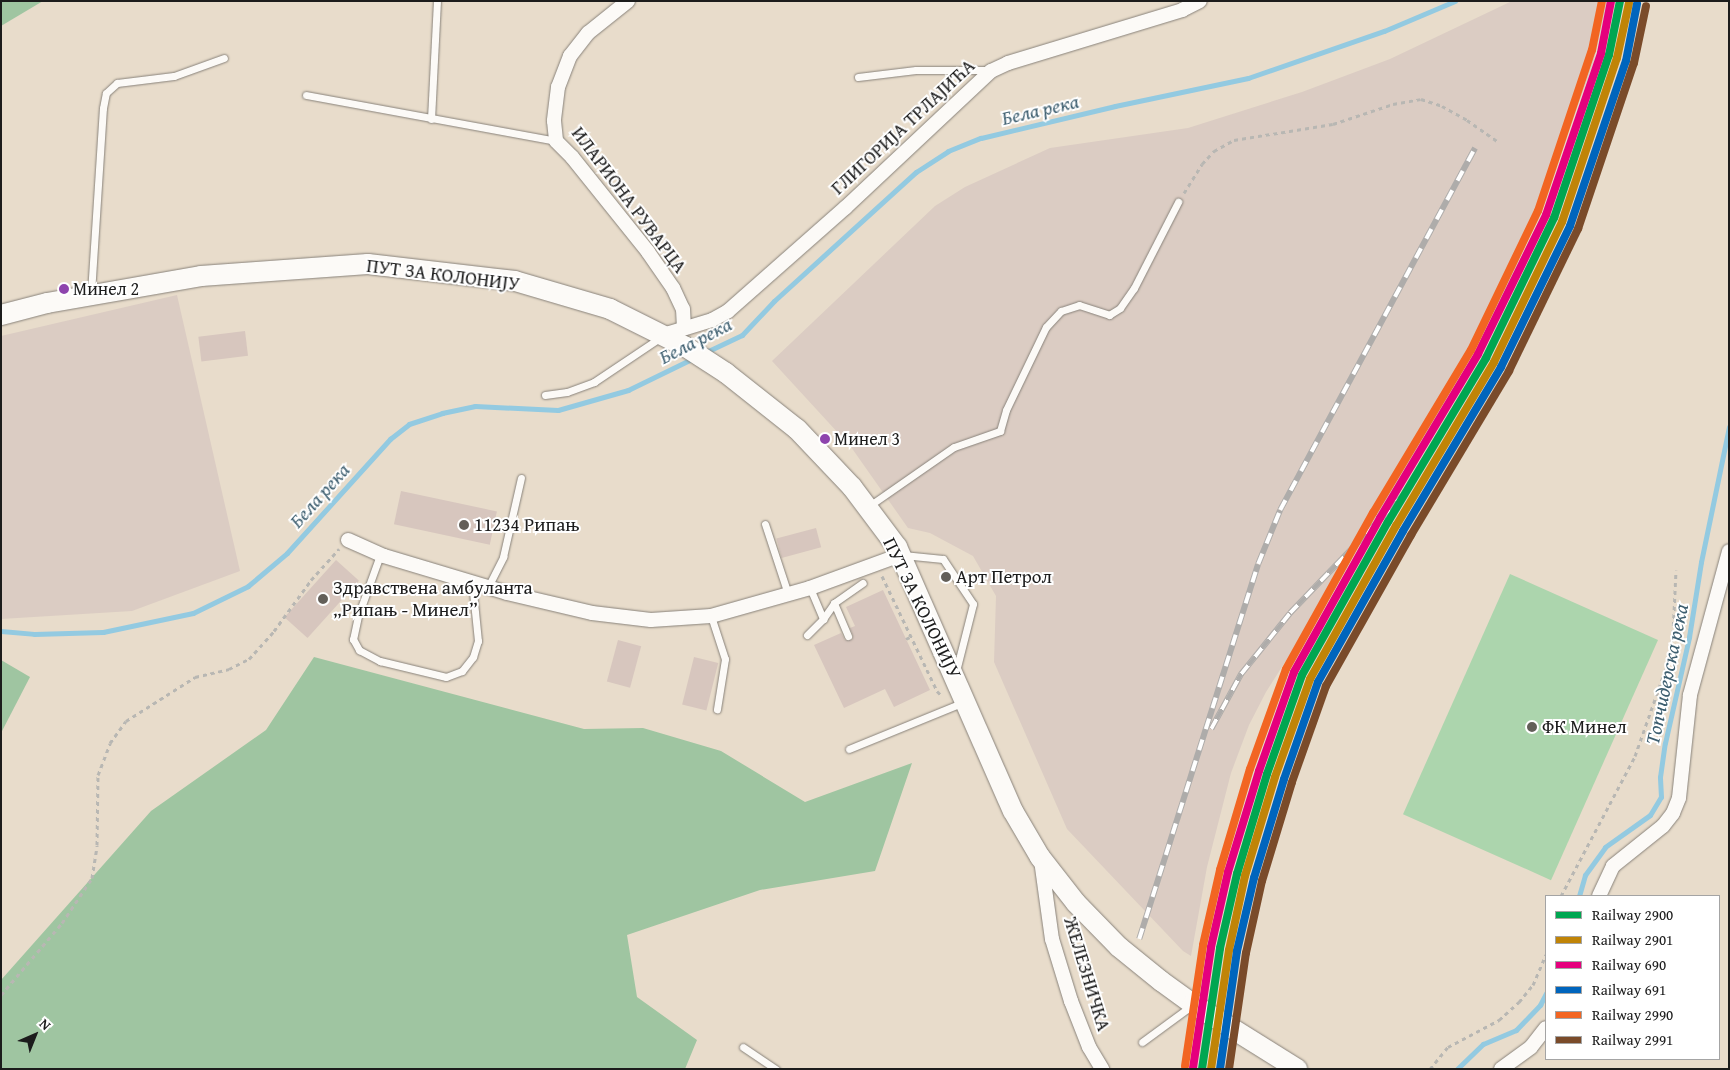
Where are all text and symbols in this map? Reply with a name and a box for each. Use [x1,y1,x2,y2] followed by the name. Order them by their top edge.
[826,54,980,200] street label: ГЛИГОРИЈА ТРЛАЈИЋА
[999,88,1081,130] water label: Бела река
[567,122,691,278] street label: ИЛАРИОНА РУВАРЦА
[365,254,521,296] street label: ПУТ ЗА КОЛОНИЈУ
[73,278,139,300] place label: Минел 2
[59,284,69,294] marker: Минел 2
[655,311,735,369] water label: Бела река
[834,428,900,450] place label: Минел 3
[820,434,830,444] marker: Минел 3
[284,458,354,532] water label: Бела река
[474,514,580,536] place label: 11234 Рипањ
[458,519,470,531] marker: 11234 Рипањ
[878,534,966,682] street label: ПУТ ЗА КОЛОНИЈУ
[956,566,1052,588] place label: Арт Петрол
[940,571,952,583] marker: Арт Петрол
[333,577,533,621] place label: Здравствена амбуланта „Рипањ - Минел”
[317,593,329,605] marker: Здравствена амбуланта „Рипањ - Минел”
[1639,601,1693,747] water label: Топчидерска река
[1542,716,1627,738] place label: ФК Минел
[1526,721,1538,733] marker: ФК Минел
[1545,895,1720,1060] legend
[1592,904,1673,925] text: Railway 2900
[1059,914,1115,1034] street label: ЖЕЛЕЗНИЧКА
[1592,929,1673,950] text: Railway 2901
[1592,954,1666,975] text: Railway 690
[1592,979,1666,1000] text: Railway 691
[1592,1004,1673,1025] text: Railway 2990
[10,1010,60,1060] north arrow
[35,1014,56,1035] text: N
[1592,1029,1673,1050] text: Railway 2991

